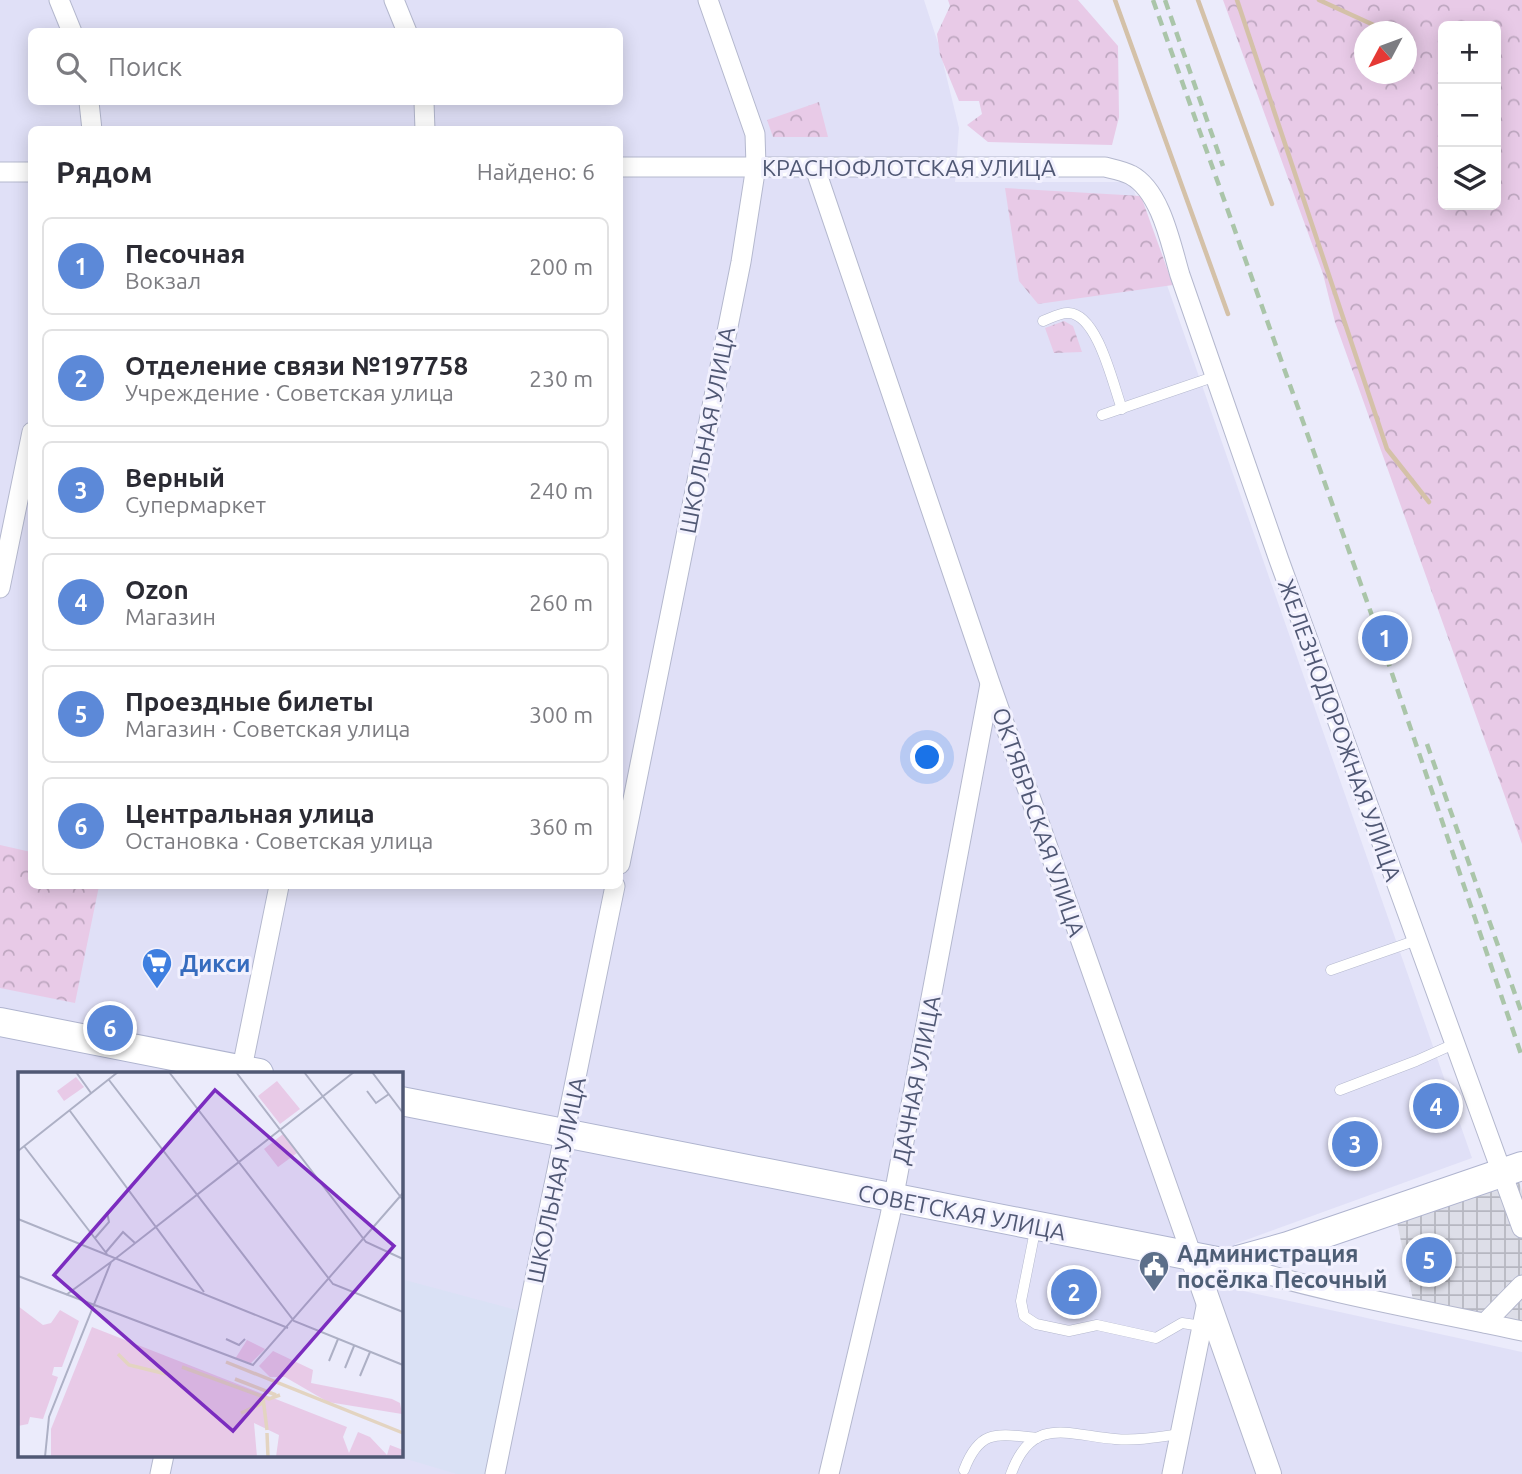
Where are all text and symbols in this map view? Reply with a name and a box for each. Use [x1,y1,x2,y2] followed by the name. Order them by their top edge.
[1354,21,1417,84] north arrow
[1438,21,1501,210] map controls
[1438,21,1501,84] button: +
[28,28,623,105] search box
[52,48,90,86] icon: search
[108,52,182,81] text: Поиск
[1438,84,1501,147] button: −
[1438,147,1501,210] button: layers
[56,155,152,189] text: Рядом
[762,155,1056,180] street label: КРАСНОФЛОТСКАЯ УЛИЦА
[477,159,595,184] text: Найдено: 6
[125,239,245,268] text: Песочная
[75,254,87,279] text: 1
[529,254,593,279] text: 200 m
[125,268,201,293] text: Вокзал
[675,325,739,535] street label: ШКОЛЬНАЯ УЛИЦА
[125,351,468,380] text: Отделение связи №197758
[75,366,87,391] text: 2
[529,366,593,391] text: 230 m
[125,380,454,405] text: Учреждение · Советская улица
[125,463,225,492] text: Верный
[75,478,87,503] text: 3
[529,478,593,503] text: 240 m
[125,492,266,517] text: Супермаркет
[125,575,189,604] text: Ozon
[1274,576,1406,884] street label: ЖЕЛЕЗНОДОРОЖНАЯ УЛИЦА
[75,590,87,615] text: 4
[529,590,593,615] text: 260 m
[125,604,216,629] text: Магазин
[1362,612,1408,664] pin: 1
[125,687,374,716] text: Проездные билеты
[75,702,87,727] text: 5
[529,702,593,727] text: 300 m
[988,704,1090,940] street label: ОКТЯБРЬСКАЯ УЛИЦА
[125,716,410,741] text: Магазин · Советская улица
[910,740,944,774] your location
[125,799,375,828] text: Центральная улица
[75,814,87,839] text: 6
[529,814,593,839] text: 360 m
[125,828,433,853] text: Остановка · Советская улица
[140,946,174,990] supermarket icon: Дикси
[180,951,250,976] place label: Дикси
[887,993,945,1167] street label: ДАЧНАЯ УЛИЦА
[87,1002,133,1054] pin: 6
[18,1072,402,1456] inset map
[522,1075,590,1285] street label: ШКОЛЬНАЯ УЛИЦА
[1413,1080,1459,1132] pin: 4
[1332,1118,1378,1170] pin: 3
[856,1180,1068,1244] street label: СОВЕТСКАЯ УЛИЦА
[1406,1234,1452,1286] pin: 5
[1177,1241,1387,1292] place label: Администрация посёлка Песочный
[1137,1249,1171,1293] public building icon: Администрация посёлка Песочный
[1051,1266,1097,1318] pin: 2

